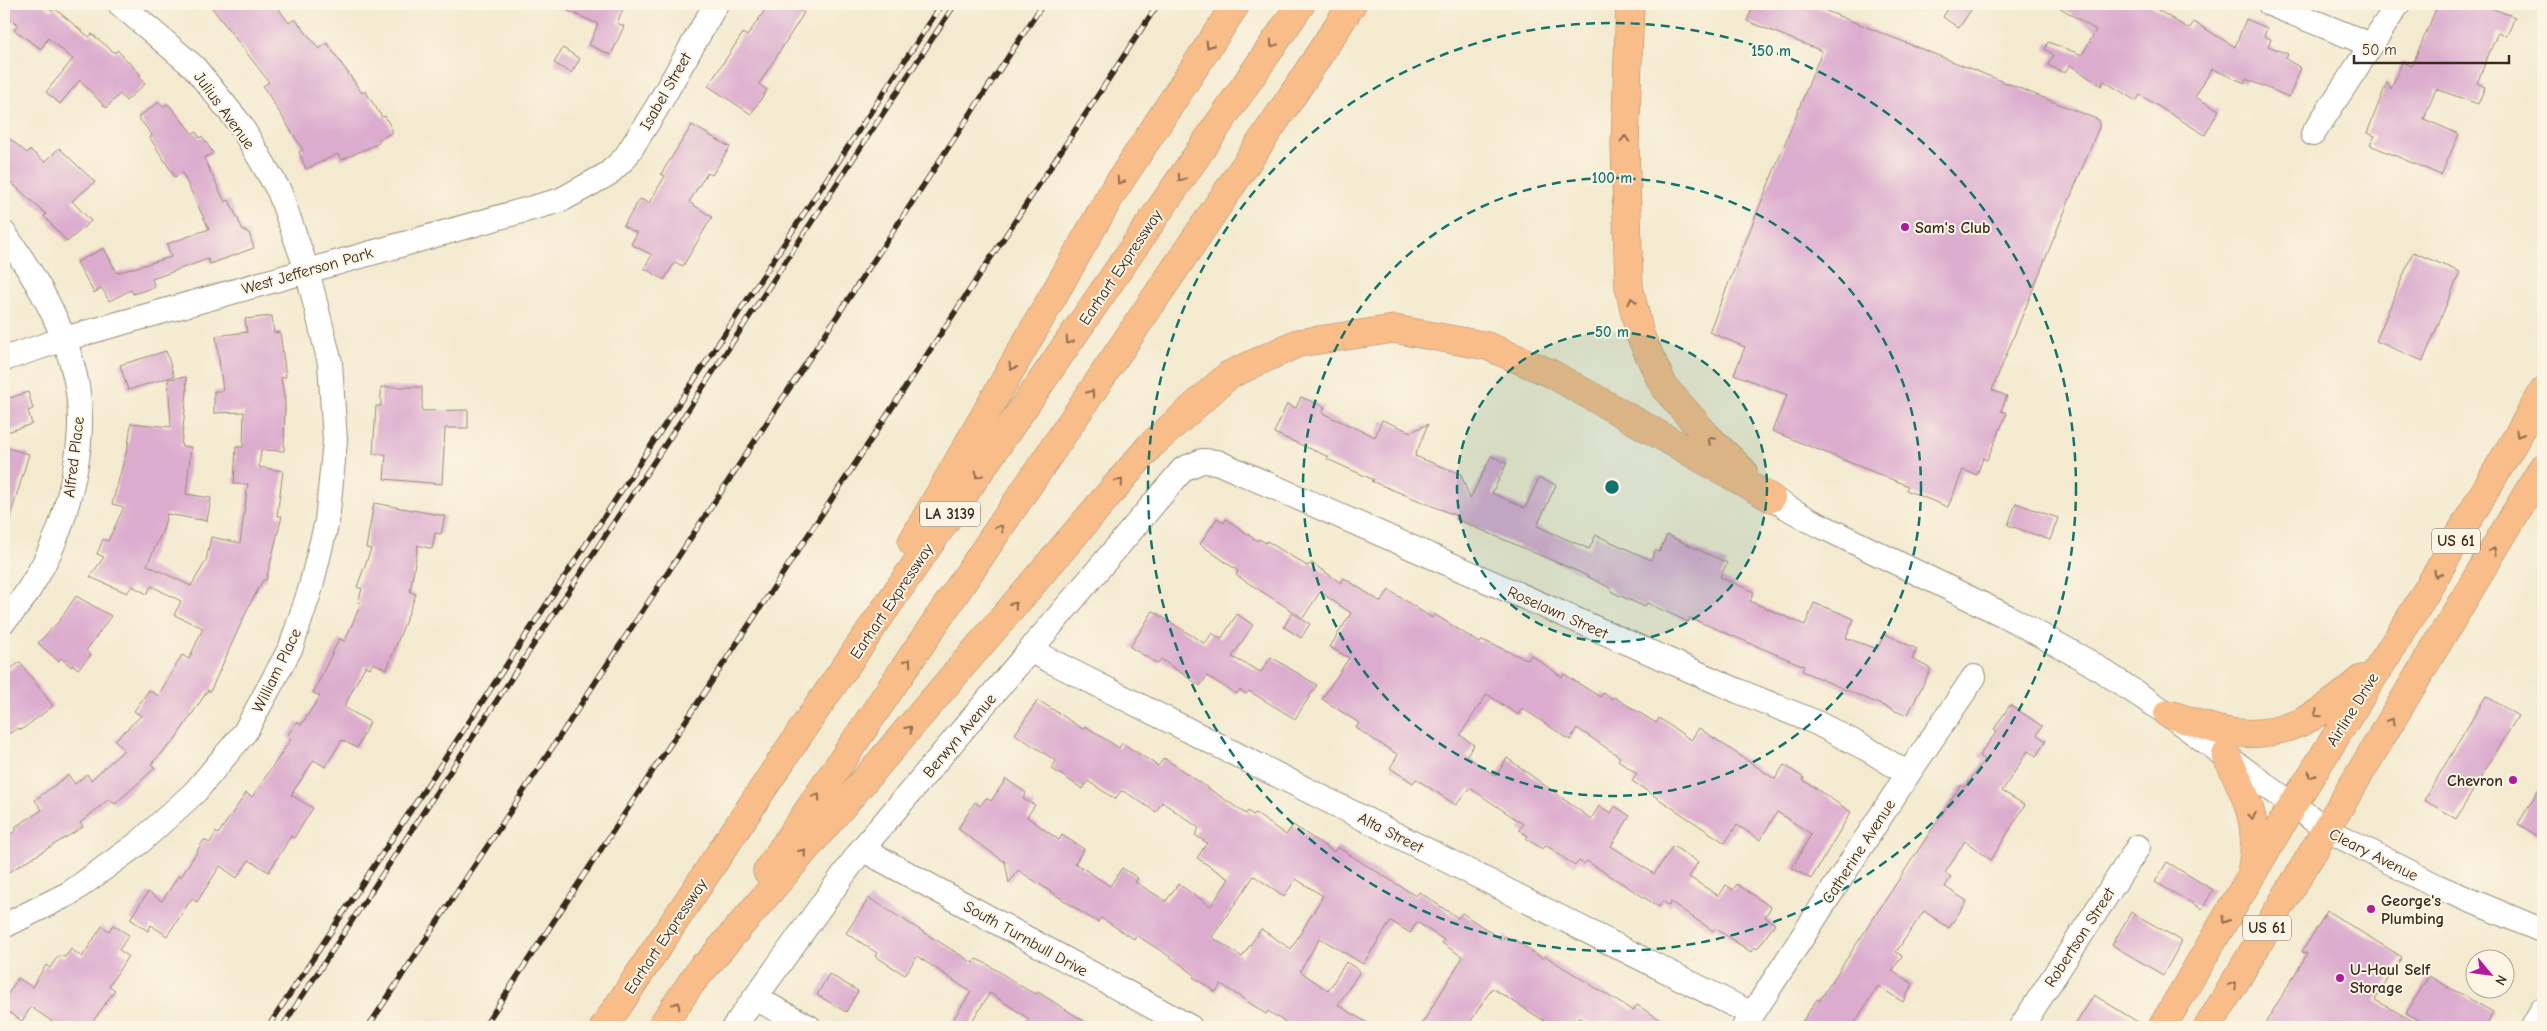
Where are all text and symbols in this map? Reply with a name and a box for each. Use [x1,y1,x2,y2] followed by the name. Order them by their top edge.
[2354,32,2510,64] scale bar
[1270,38,1279,48] one-way arrow
[1206,39,1215,48] one-way arrow
[2362,41,2397,59] text: 50 m
[1751,42,1791,60] text: 150 m
[636,49,696,134] street label: Isabel Street
[190,68,258,153] street label: Julius Avenue
[1620,135,1630,142] one-way arrow
[1592,169,1632,187] text: 100 m
[1178,172,1187,182] one-way arrow
[1117,175,1126,184] one-way arrow
[1076,206,1167,329] street label: Earhart Expressway
[1915,219,1990,237] place label: Sam's Club
[1899,221,1911,233] marker: Sam's Club
[240,244,375,298] street label: West Jefferson Park
[1627,297,1638,306] one-way arrow
[1595,323,1629,341] text: 50 m
[1066,335,1076,344] one-way arrow
[1009,361,1019,370] one-way arrow
[1085,389,1094,399] one-way arrow
[60,416,88,499] street label: Alfred Place
[2515,428,2525,437] one-way arrow
[1708,436,1717,445] one-way arrow
[974,469,984,478] one-way arrow
[1114,478,1123,487] one-way arrow
[1603,478,1621,496] centre of rings
[920,502,980,526] road number: LA 3139
[993,524,1003,533] one-way arrow
[2432,528,2480,554] road number: US 61
[847,540,938,663] street label: Earhart Expressway
[2486,548,2496,557] one-way arrow
[2433,569,2443,578] one-way arrow
[1505,583,1611,643] street label: Roselawn Street
[1009,602,1017,611] one-way arrow
[249,625,305,715] street label: William Place
[902,659,911,668] one-way arrow
[2323,670,2382,750] street label: Airline Drive
[919,690,1000,781] street label: Berwyn Avenue
[2313,708,2323,717] one-way arrow
[2385,717,2394,726] one-way arrow
[903,725,912,734] one-way arrow
[2308,769,2318,778] one-way arrow
[2447,772,2503,790] place label: Chevron
[2507,774,2519,786] marker: Chevron
[811,793,820,803] one-way arrow
[1819,796,1899,907] street label: Catherine Avenue
[1355,809,1426,857] street label: Alta Street
[2246,811,2257,820] one-way arrow
[2326,825,2421,885] street label: Cleary Avenue
[797,849,806,858] one-way arrow
[621,875,712,998] street label: Earhart Expressway
[2041,884,2119,991] street label: Robertson Street
[2381,892,2444,928] place label: George's Plumbing
[960,897,1091,980] street label: South Turnbull Drive
[2365,903,2377,915] marker: George's Plumbing
[2221,914,2231,923] one-way arrow
[2243,916,2291,940] road number: US 61
[2464,948,2514,998] north arrow
[2350,961,2431,997] place label: U-Haul Self Storage
[2334,972,2346,984] marker: U-Haul Self Storage
[2491,972,2511,988] text: N
[2226,982,2236,991] one-way arrow
[671,1001,680,1010] one-way arrow

